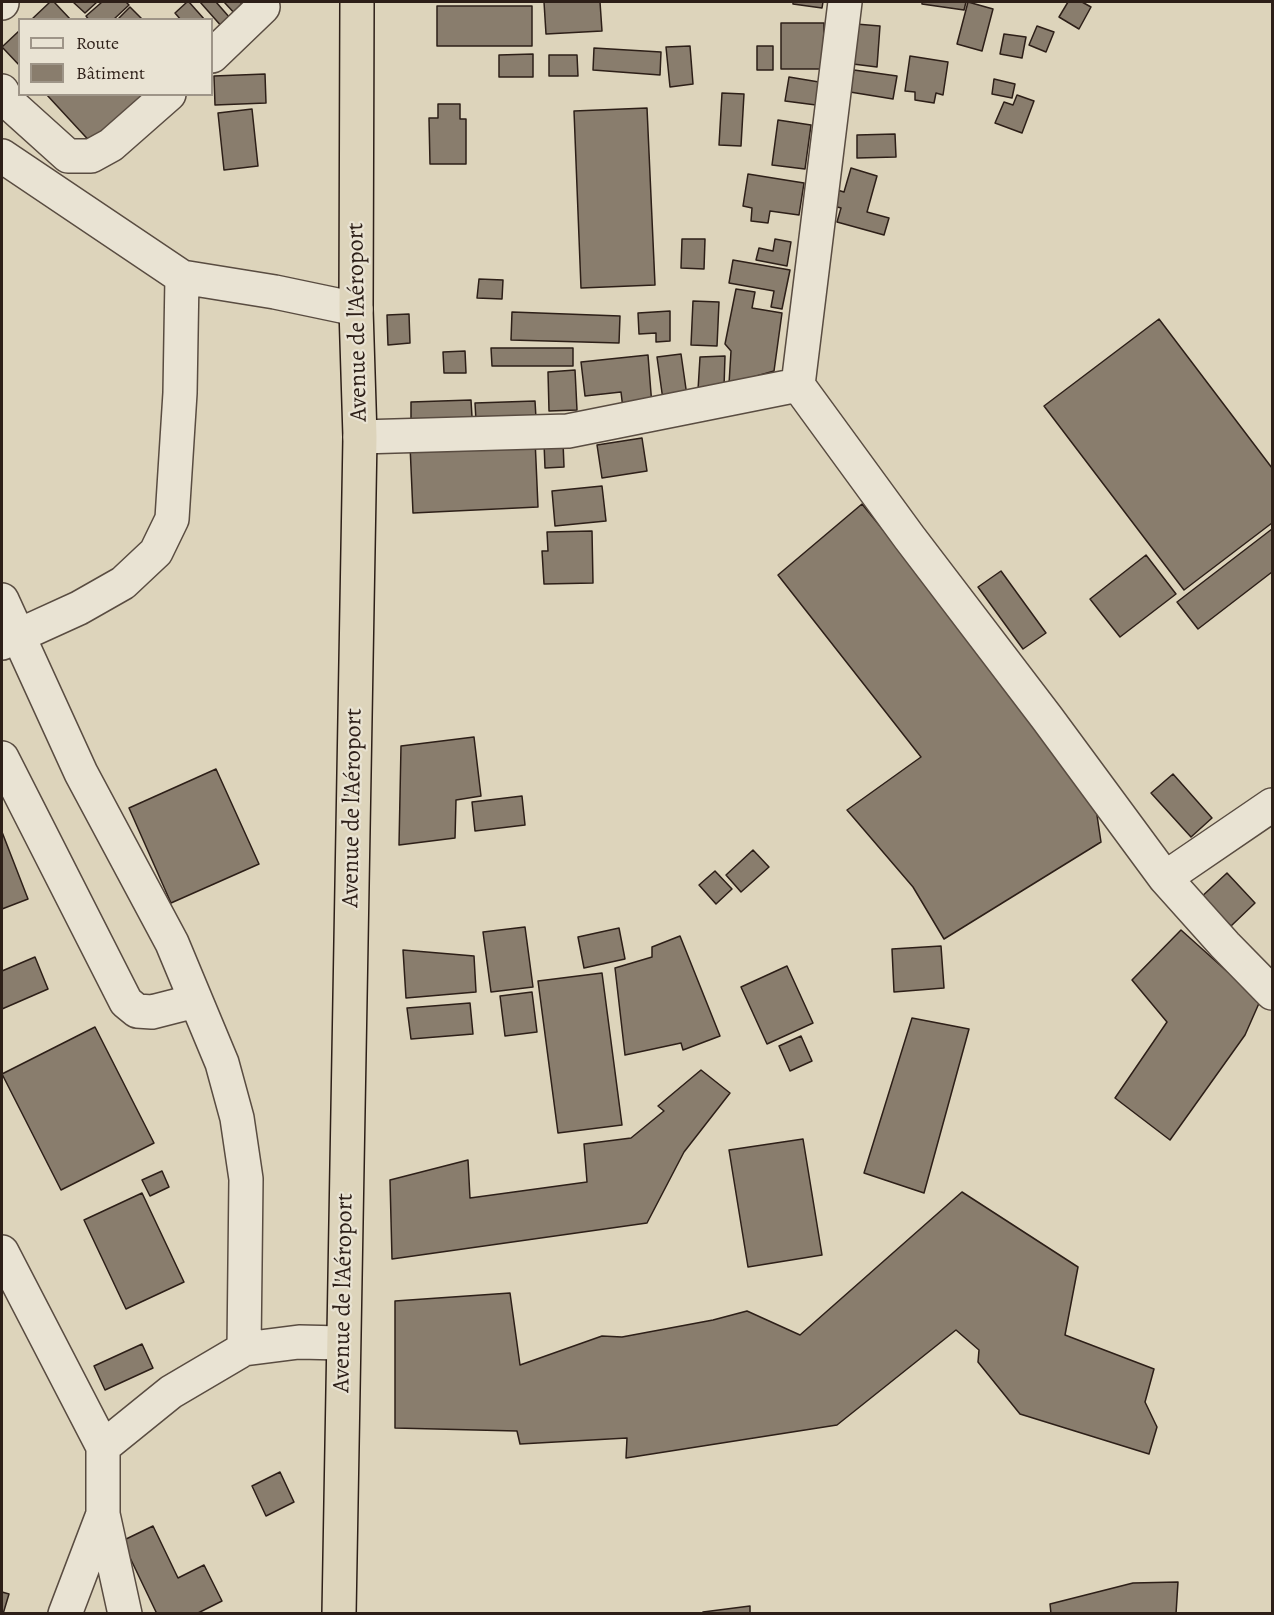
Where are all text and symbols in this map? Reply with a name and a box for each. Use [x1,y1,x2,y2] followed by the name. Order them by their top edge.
[18,18,213,96] legend
[76,31,119,55] text: Route
[76,61,145,85] text: Bâtiment
[342,222,374,422] street label: Avenue de l'Aéroport
[337,708,369,908] street label: Avenue de l'Aéroport
[328,1193,360,1393] street label: Avenue de l'Aéroport

